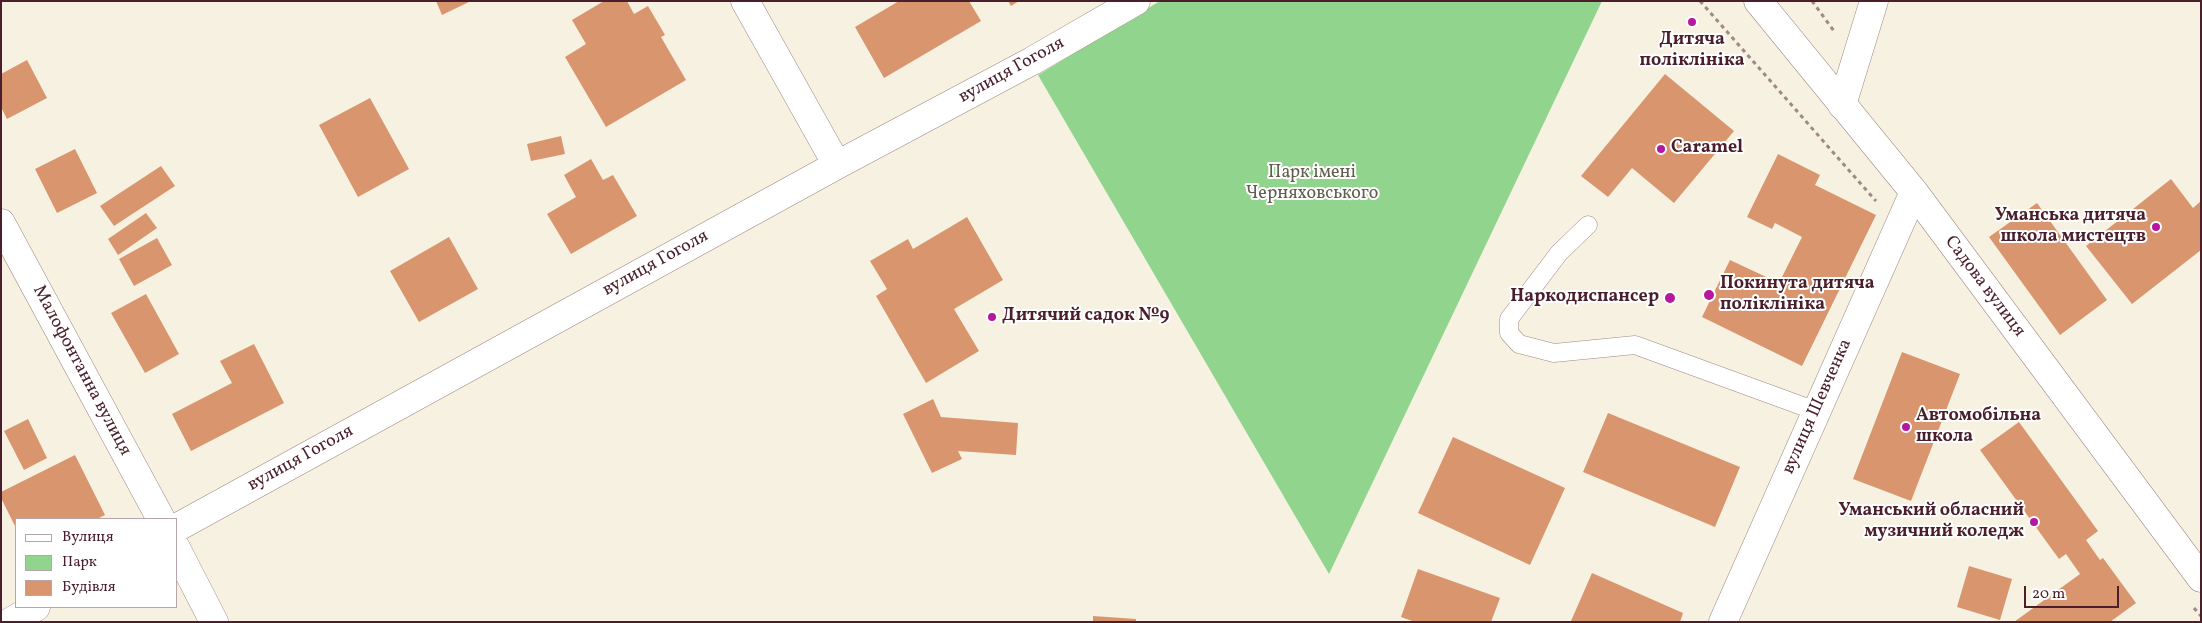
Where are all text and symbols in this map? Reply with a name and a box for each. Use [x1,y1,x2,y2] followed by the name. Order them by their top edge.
[1686,16,1698,28] marker: Дитяча поліклініка
[1639,30,1745,72] place label: Дитяча поліклініка
[955,33,1069,109] street label: вулиця Гоголя
[1671,138,1743,160] place label: Caramel
[1655,143,1667,155] marker: Caramel
[1246,163,1378,205] park label: Парк імені Черняховського
[1995,206,2146,248] place label: Уманська дитяча школа мистецтв
[2150,221,2162,233] marker: Уманська дитяча школа мистецтв
[599,226,713,302] street label: вулиця Гоголя
[1939,232,2029,342] street label: Садова вулиця
[1720,274,1875,316] place label: Покинута дитяча поліклініка
[27,282,135,460] street label: Малофонтанна вулиця
[1510,287,1659,309] place label: Наркодиспансер
[1702,288,1716,302] marker: Покинута дитяча поліклініка
[1663,291,1677,305] marker: Наркодиспансер
[1002,306,1169,328] place label: Дитячий садок №9
[986,311,998,323] marker: Дитячий садок №9
[1779,336,1857,478] street label: вулиця Шевченка
[1916,406,2041,448] place label: Автомобільна школа
[244,421,358,497] street label: вулиця Гоголя
[1900,421,1912,433] marker: Автомобільна школа
[1838,501,2024,544] place label: Уманський обласний музичний коледж
[2028,516,2040,528] marker: Уманський обласний музичний коледж
[15,518,178,608] legend
[62,527,113,548] text: Вулиця
[62,552,97,573] text: Парк
[2027,576,2122,608] scale bar
[62,577,116,598] text: Будівля
[2032,584,2065,605] text: 20 m

